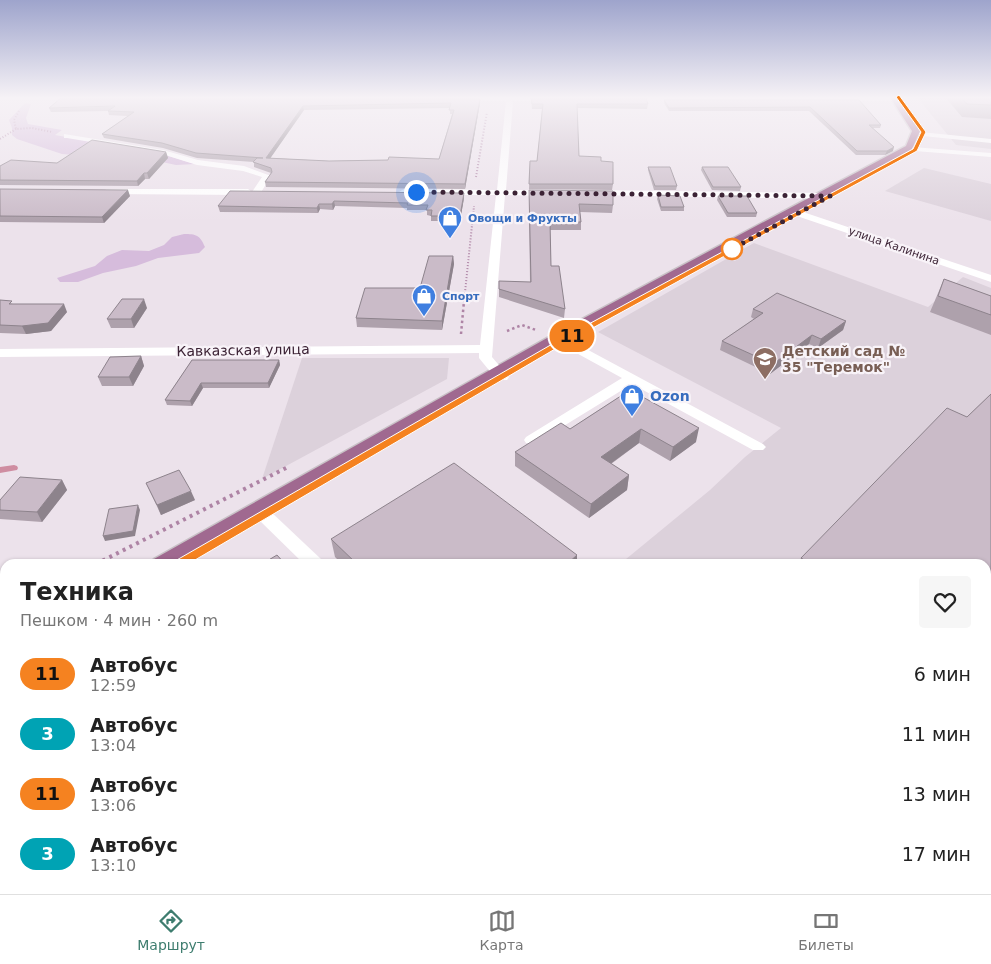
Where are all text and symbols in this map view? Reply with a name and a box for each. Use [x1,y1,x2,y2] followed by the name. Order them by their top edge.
[404,180,429,205] your location
[437,205,463,239] shop icon: Овощи и Фрукты
[468,212,577,225] place label: Овощи и Фрукты
[847,224,941,268] street label: улица Калинина
[721,238,743,260] unlabelled marker
[411,283,437,317] shop icon: Спорт
[442,290,480,303] place label: Спорт
[550,320,594,352] line badge: 11
[559,325,585,346] text: 11
[176,341,310,359] street label: Кавказская улица
[782,343,905,375] place label: Детский сад № 35 "Теремок"
[752,346,778,380] school or university icon: Детский сад № 35 "Теремок"
[619,383,645,417] shop icon: Ozon
[650,388,690,404] place label: Ozon
[919,576,971,628] button: heart
[20,578,134,606] text: Техника
[20,611,218,630] text: Пешком · 4 мин · 260 m
[90,654,178,676] text: Автобус
[35,663,60,684] text: 11
[914,663,971,685] text: 6 мин
[90,676,136,695] text: 12:59
[90,714,178,736] text: Автобус
[41,723,54,744] text: 3
[902,723,971,745] text: 11 мин
[90,736,136,755] text: 13:04
[90,774,178,796] text: Автобус
[35,783,60,804] text: 11
[902,783,971,805] text: 13 мин
[90,796,136,815] text: 13:06
[90,834,178,856] text: Автобус
[41,843,54,864] text: 3
[902,843,971,865] text: 17 мин
[90,856,136,875] text: 13:10
[137,907,205,953] tab: Маршрут
[480,907,524,953] tab: Карта
[798,907,854,953] tab: Билеты

